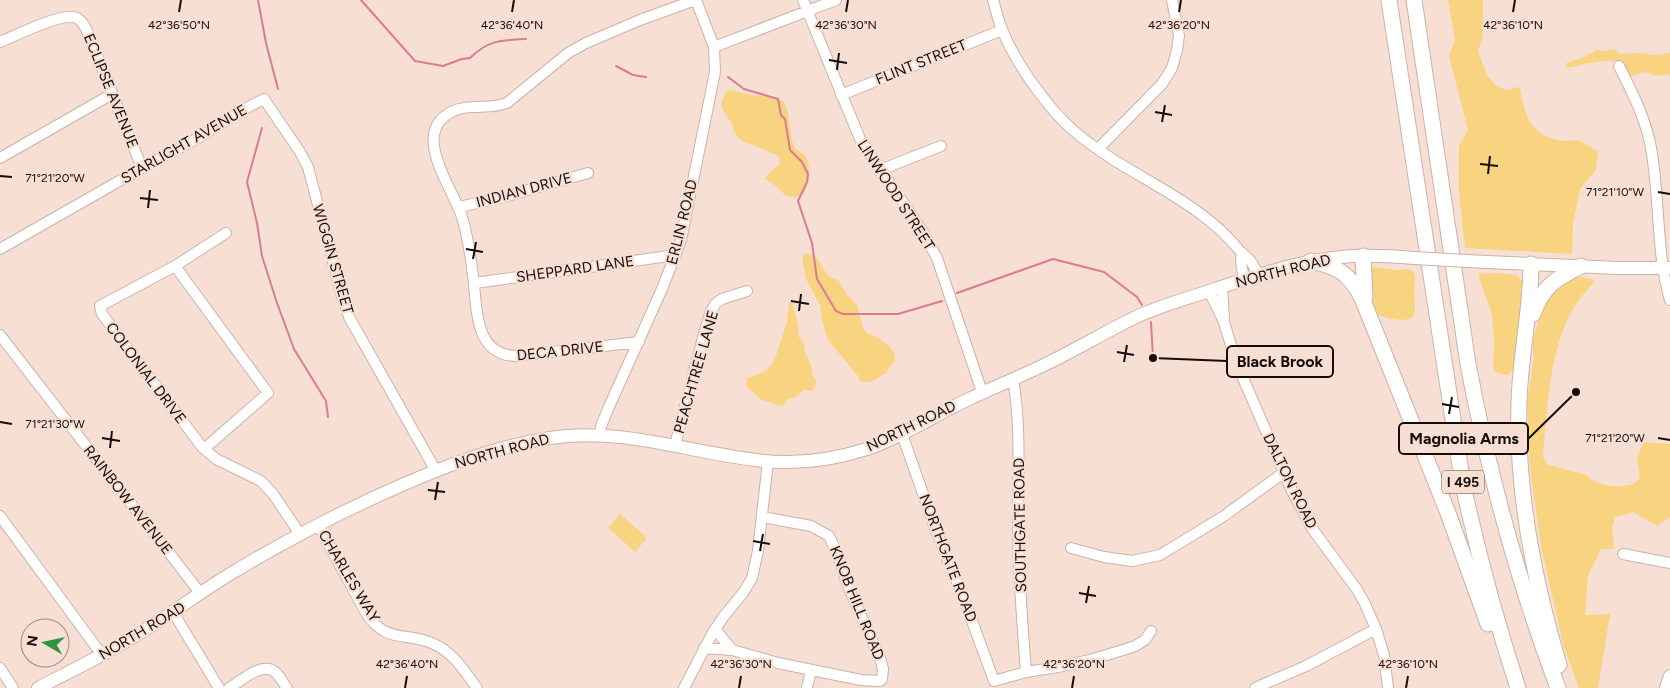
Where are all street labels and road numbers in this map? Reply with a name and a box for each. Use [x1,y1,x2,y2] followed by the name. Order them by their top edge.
[80,31,142,151] street label: ECLIPSE AVENUE
[873,35,970,88] street label: FLINT STREET
[118,101,250,187] street label: STARLIGHT AVENUE
[854,136,939,254] street label: LINWOOD STREET
[474,169,574,211] street label: INDIAN DRIVE
[663,178,701,266] street label: ERLIN ROAD
[309,202,357,317] street label: WIGGIN STREET
[1234,250,1332,292] street label: NORTH ROAD
[515,252,635,286] street label: SHEPPARD LANE
[670,308,722,436] street label: PEACHTREE LANE
[102,319,190,427] street label: COLONIAL DRIVE
[516,338,604,364] street label: DECA DRIVE
[863,397,959,455] street label: NORTH ROAD
[453,430,551,472] street label: NORTH ROAD
[1259,430,1321,532] street label: DALTON ROAD
[80,442,176,558] street label: RAINBOW AVENUE
[1010,458,1030,592] street label: SOUTHGATE ROAD
[1442,471,1484,494] road number: I 495
[915,491,981,625] street label: NORTHGATE ROAD
[314,527,384,625] street label: CHARLES WAY
[826,543,888,663] street label: KNOB HILL ROAD
[96,598,188,664] street label: NORTH ROAD

